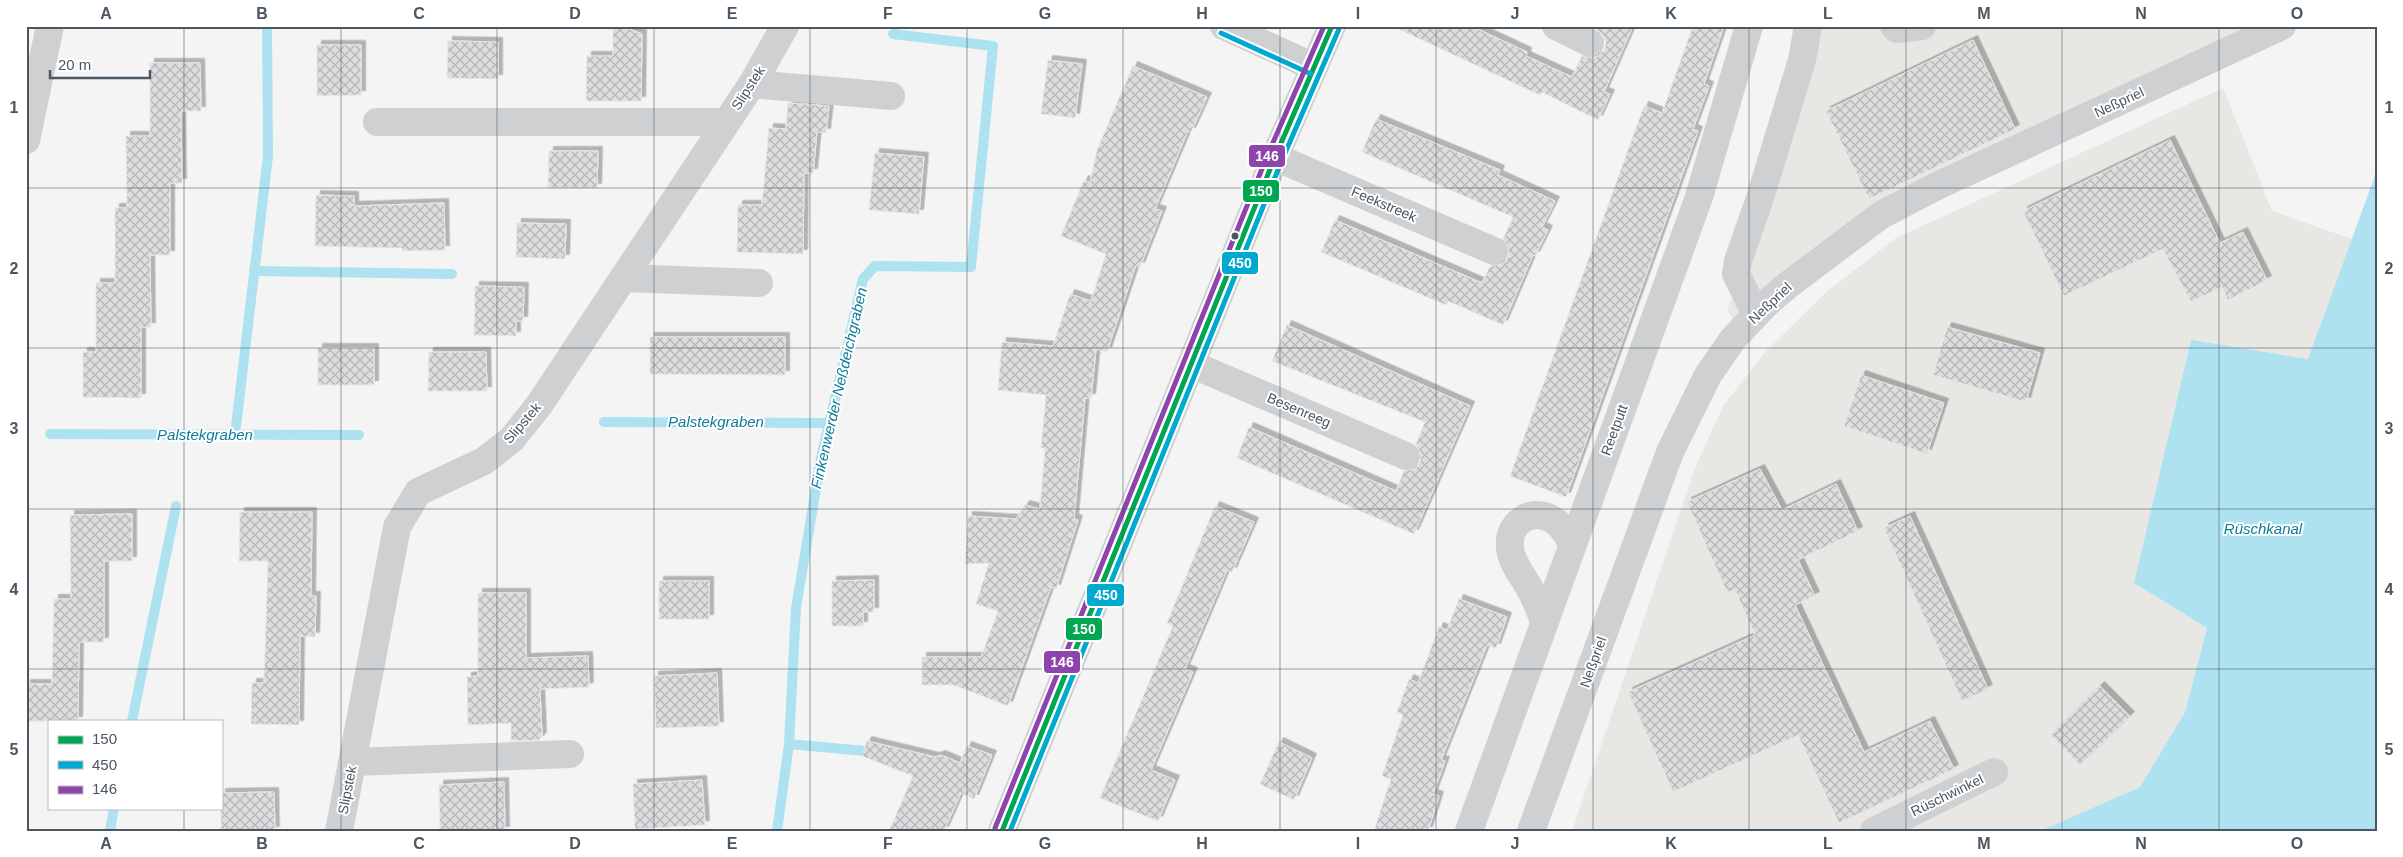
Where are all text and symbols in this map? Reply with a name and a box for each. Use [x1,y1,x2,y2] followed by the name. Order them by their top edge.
[100,5,112,22] text: A
[256,5,268,22] text: B
[413,5,425,22] text: C
[569,5,581,22] text: D
[727,5,738,22] text: E
[883,5,893,22] text: F
[1039,5,1051,22] text: G
[1196,5,1208,22] text: H
[1356,5,1360,22] text: I
[1511,5,1519,22] text: J
[1665,5,1677,22] text: K
[1823,5,1833,22] text: L
[1977,5,1991,22] text: M
[2135,5,2147,22] text: N
[2291,5,2303,22] text: O
[50,48,150,80] scale bar
[58,56,91,73] text: 20 m
[728,62,769,113] street label: Slipstek
[2092,84,2146,120] street label: Neßpriel
[10,99,19,116] text: 1
[2385,99,2394,116] text: 1
[1248,144,1286,168] line badge: 146
[1255,148,1279,164] text: 146
[1242,179,1280,203] line badge: 150
[1249,183,1273,199] text: 150
[1349,183,1420,225] street label: Feekstreek
[1230,231,1240,241] unlabelled marker
[1221,251,1259,275] line badge: 450
[1228,255,1252,271] text: 450
[10,260,19,277] text: 2
[2385,260,2394,277] text: 2
[1745,279,1795,327] street label: Neßpriel
[807,286,870,490] water label: Finkenwerder Neßdeichgraben
[1265,389,1333,431] street label: Besenreeg
[500,399,545,447] street label: Slipstek
[1597,402,1631,458] street label: Reetputt
[668,413,764,430] water label: Palstekgraben
[10,420,19,437] text: 3
[2385,420,2394,437] text: 3
[157,426,253,443] water label: Palstekgraben
[2224,520,2303,537] water label: Rüschkanal
[10,581,19,598] text: 4
[2385,581,2394,598] text: 4
[1086,583,1125,607] line badge: 450
[1094,587,1118,603] text: 450
[1065,617,1103,641] line badge: 150
[1072,621,1096,637] text: 150
[1576,634,1610,690] street label: Neßpriel
[1043,650,1081,674] line badge: 146
[1050,654,1074,670] text: 146
[48,720,222,810] legend
[92,730,117,747] text: 150
[10,741,19,758] text: 5
[2385,741,2394,758] text: 5
[92,756,117,773] text: 450
[334,763,360,816] street label: Slipstek
[1908,771,1986,819] street label: Rüschwinkel
[92,780,117,797] text: 146
[100,835,112,852] text: A
[256,835,268,852] text: B
[413,835,425,852] text: C
[569,835,581,852] text: D
[727,835,738,852] text: E
[883,835,893,852] text: F
[1039,835,1051,852] text: G
[1196,835,1208,852] text: H
[1356,835,1360,852] text: I
[1511,835,1519,852] text: J
[1665,835,1677,852] text: K
[1823,835,1833,852] text: L
[1977,835,1991,852] text: M
[2135,835,2147,852] text: N
[2291,835,2303,852] text: O

